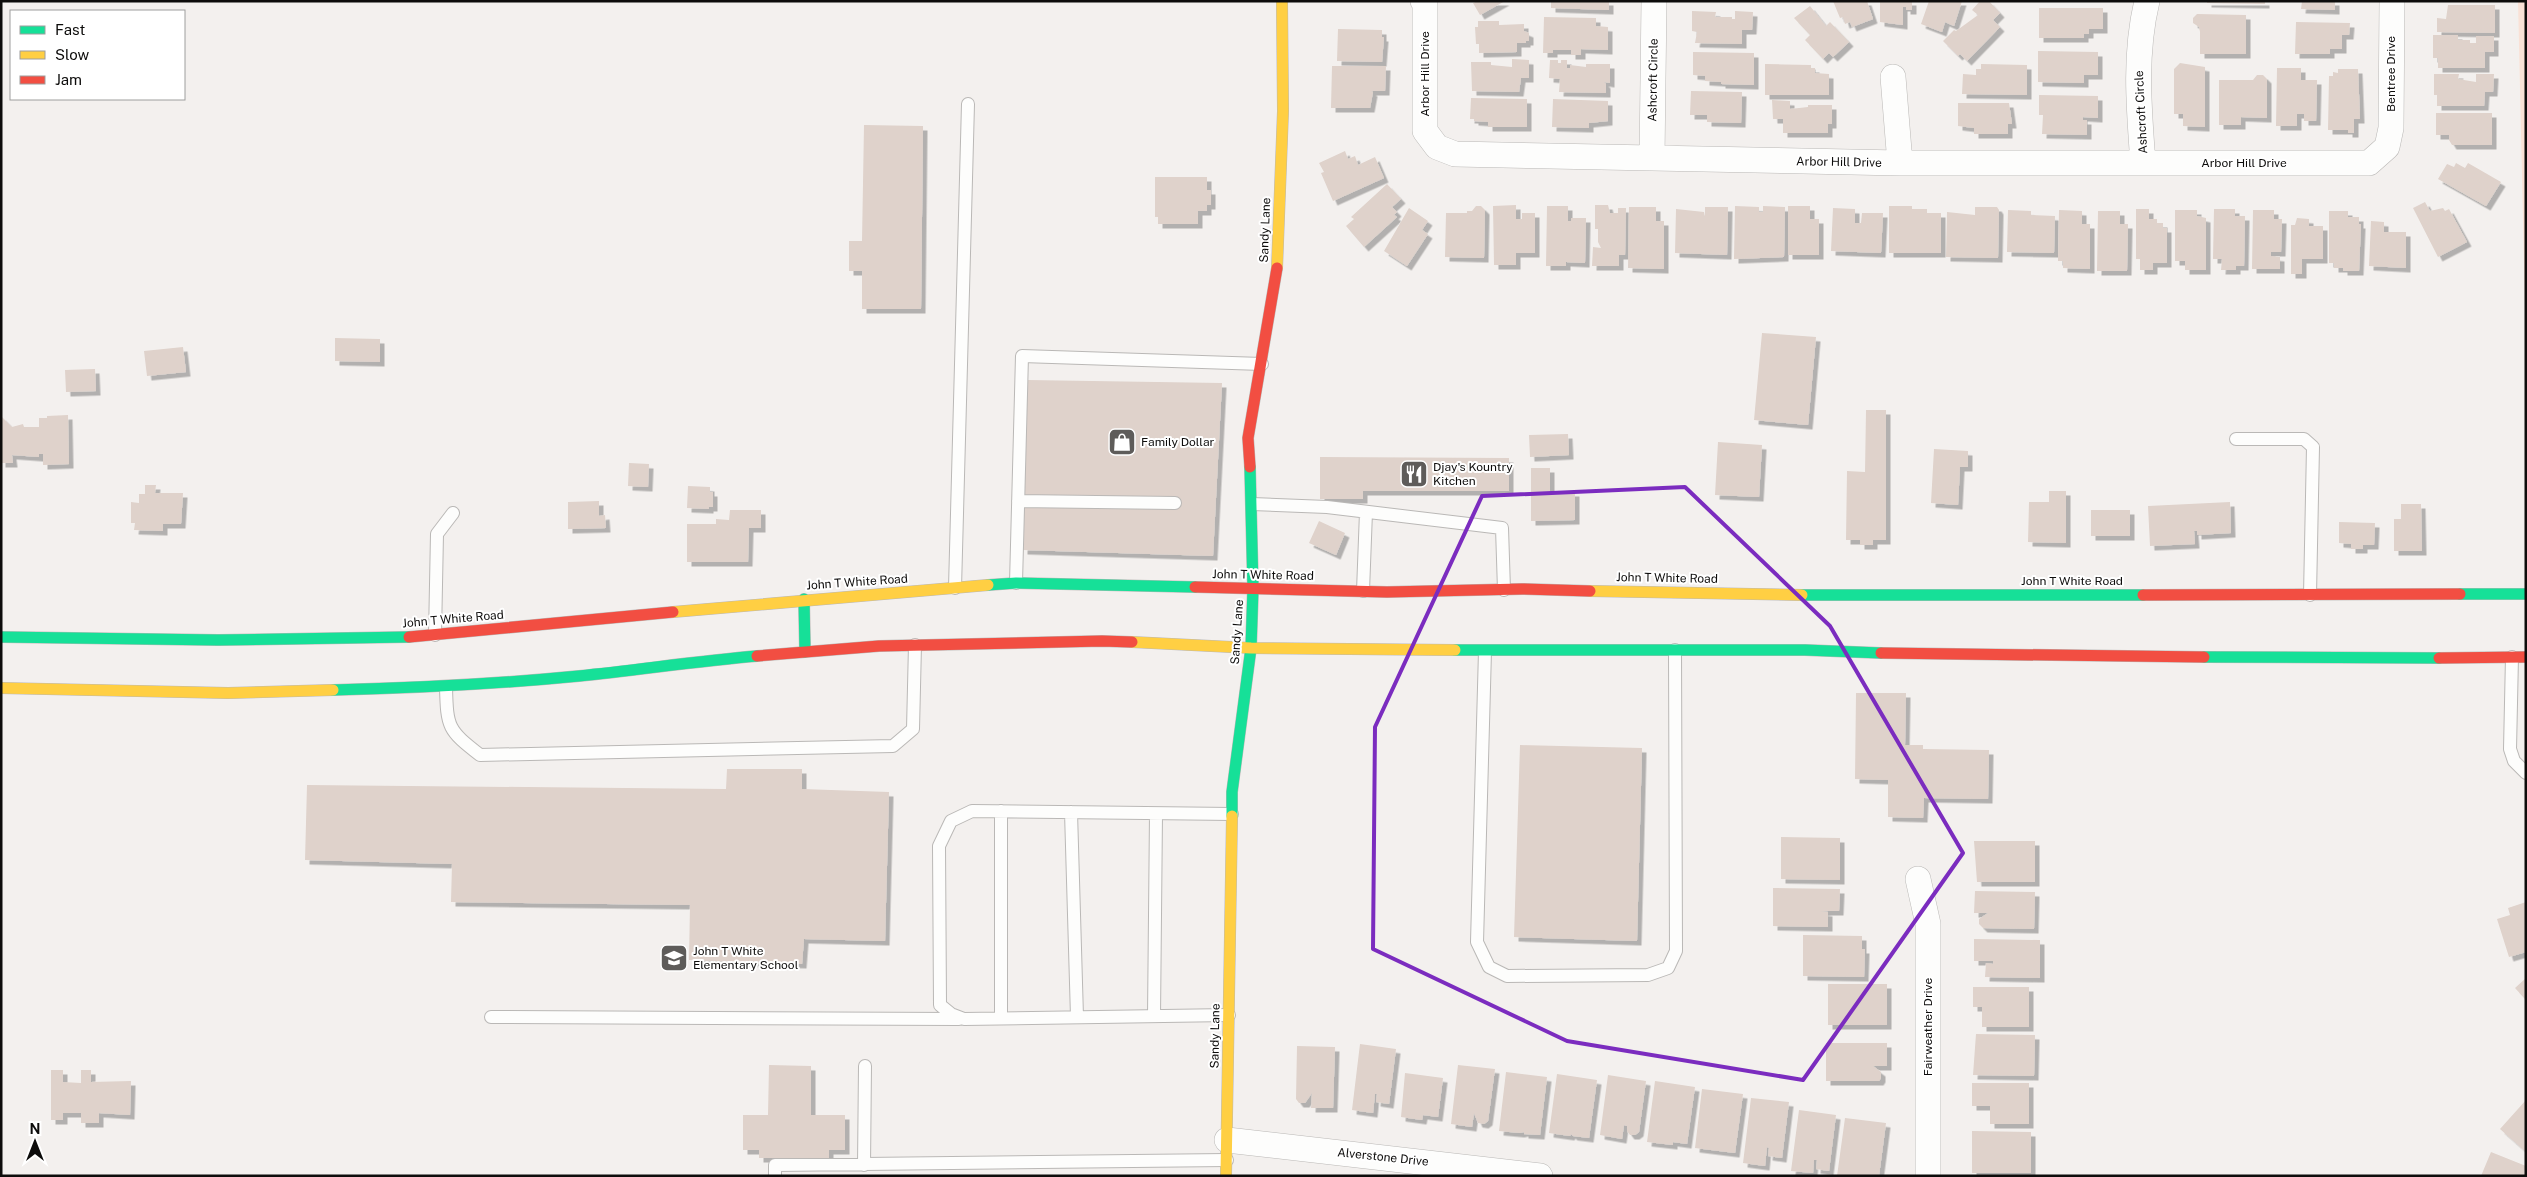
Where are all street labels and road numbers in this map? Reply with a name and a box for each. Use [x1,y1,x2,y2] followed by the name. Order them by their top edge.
[1418,31,1432,117] street label: Arbor Hill Drive
[2384,36,2398,112] street label: Bentree Drive
[1645,38,1661,122] street label: Ashcroft Circle
[2132,70,2150,154] street label: Ashcroft Circle
[1796,154,1882,170] street label: Arbor Hill Drive
[2201,156,2287,170] street label: Arbor Hill Drive
[1257,197,1273,263] street label: Sandy Lane
[1212,567,1314,583] street label: John T White Road
[1616,570,1718,586] street label: John T White Road
[806,571,908,593] street label: John T White Road
[2021,574,2123,588] street label: John T White Road
[1228,599,1246,665] street label: Sandy Lane
[402,608,504,630] street label: John T White Road
[1921,978,1935,1076] street label: Fairweather Drive
[1207,1003,1223,1069] street label: Sandy Lane
[1337,1145,1430,1169] street label: Alverstone Drive

